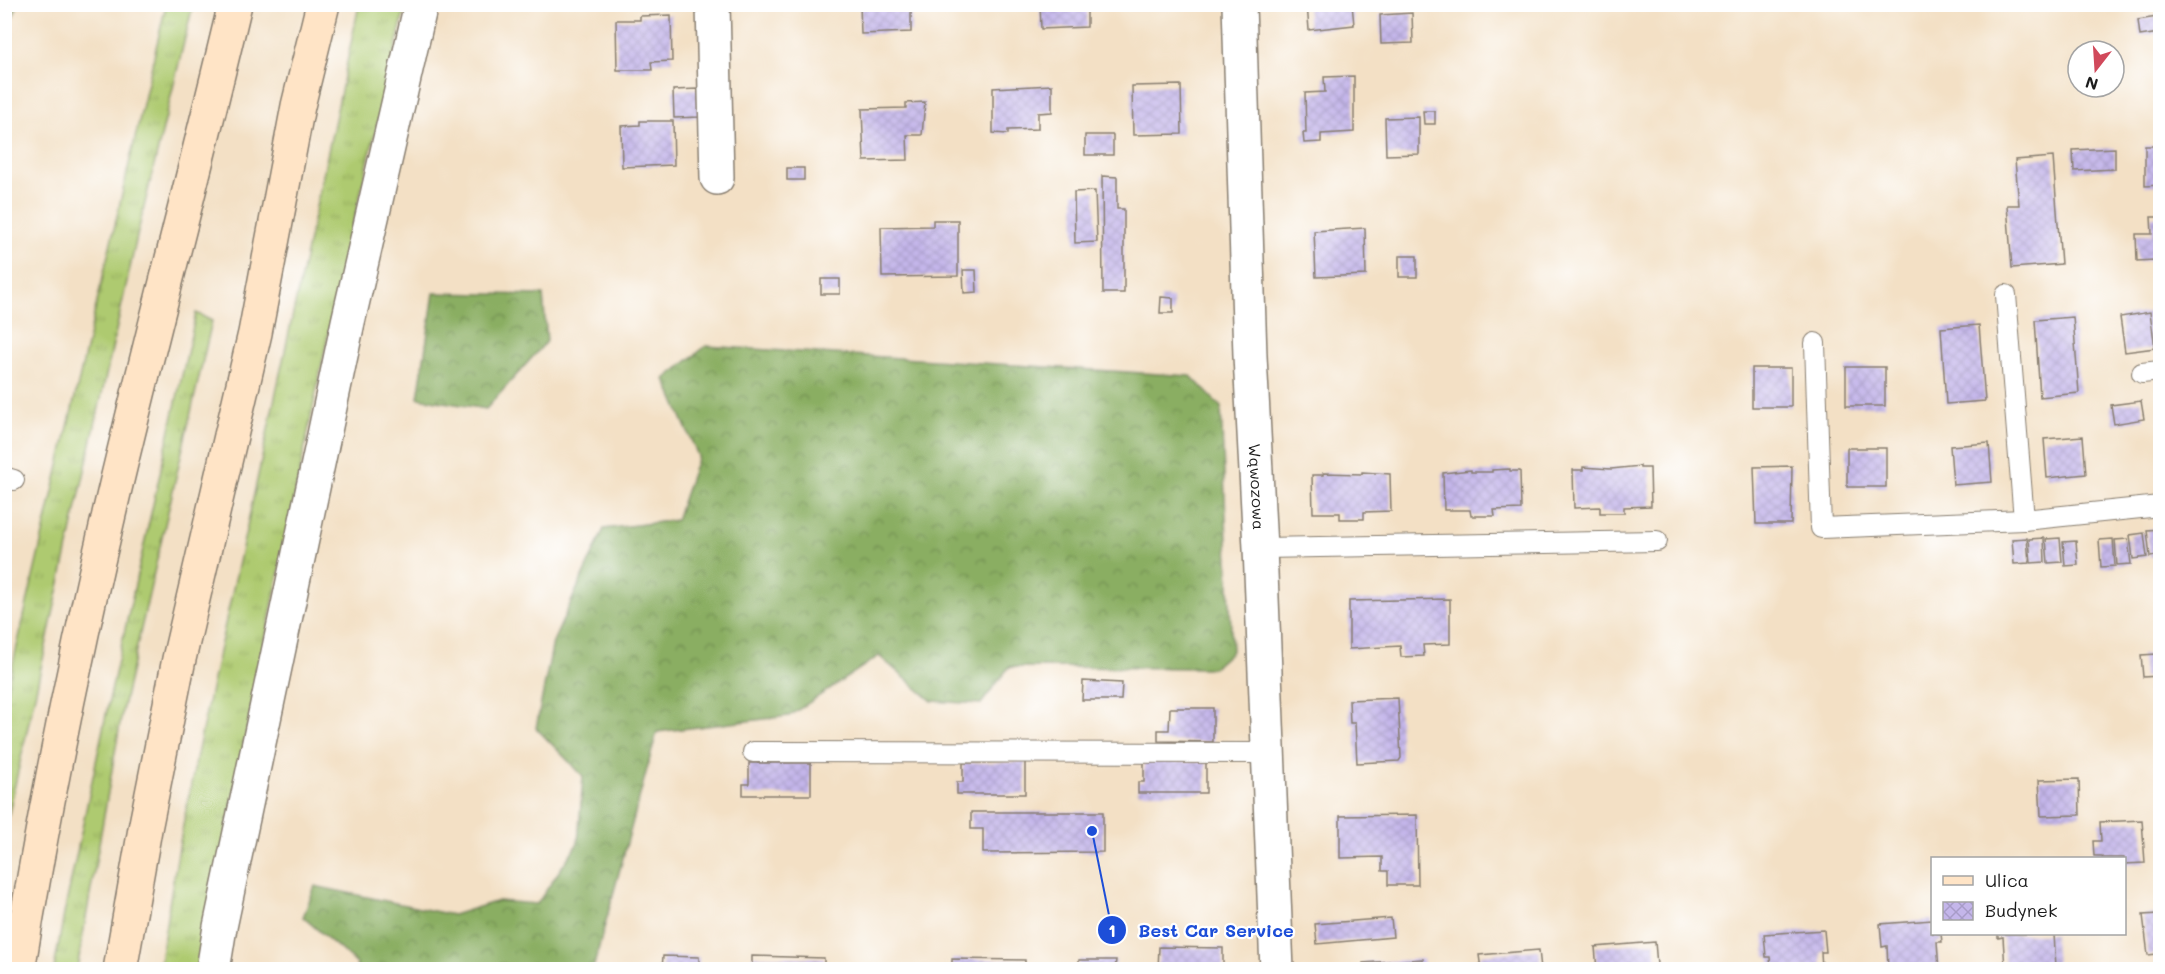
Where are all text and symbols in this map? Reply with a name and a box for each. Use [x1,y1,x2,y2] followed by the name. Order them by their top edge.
[2066,39,2126,99] north arrow
[2083,72,2100,96] text: N
[1245,443,1270,531] street label: Wąwozowa
[1931,857,2126,935] legend
[1985,868,2029,892] text: Ulica
[1985,898,2058,922] text: Budynek
[1097,912,1306,948] callout: Best Car Service
[1108,918,1116,942] text: 1
[1138,918,1294,942] text: Best Car Service

